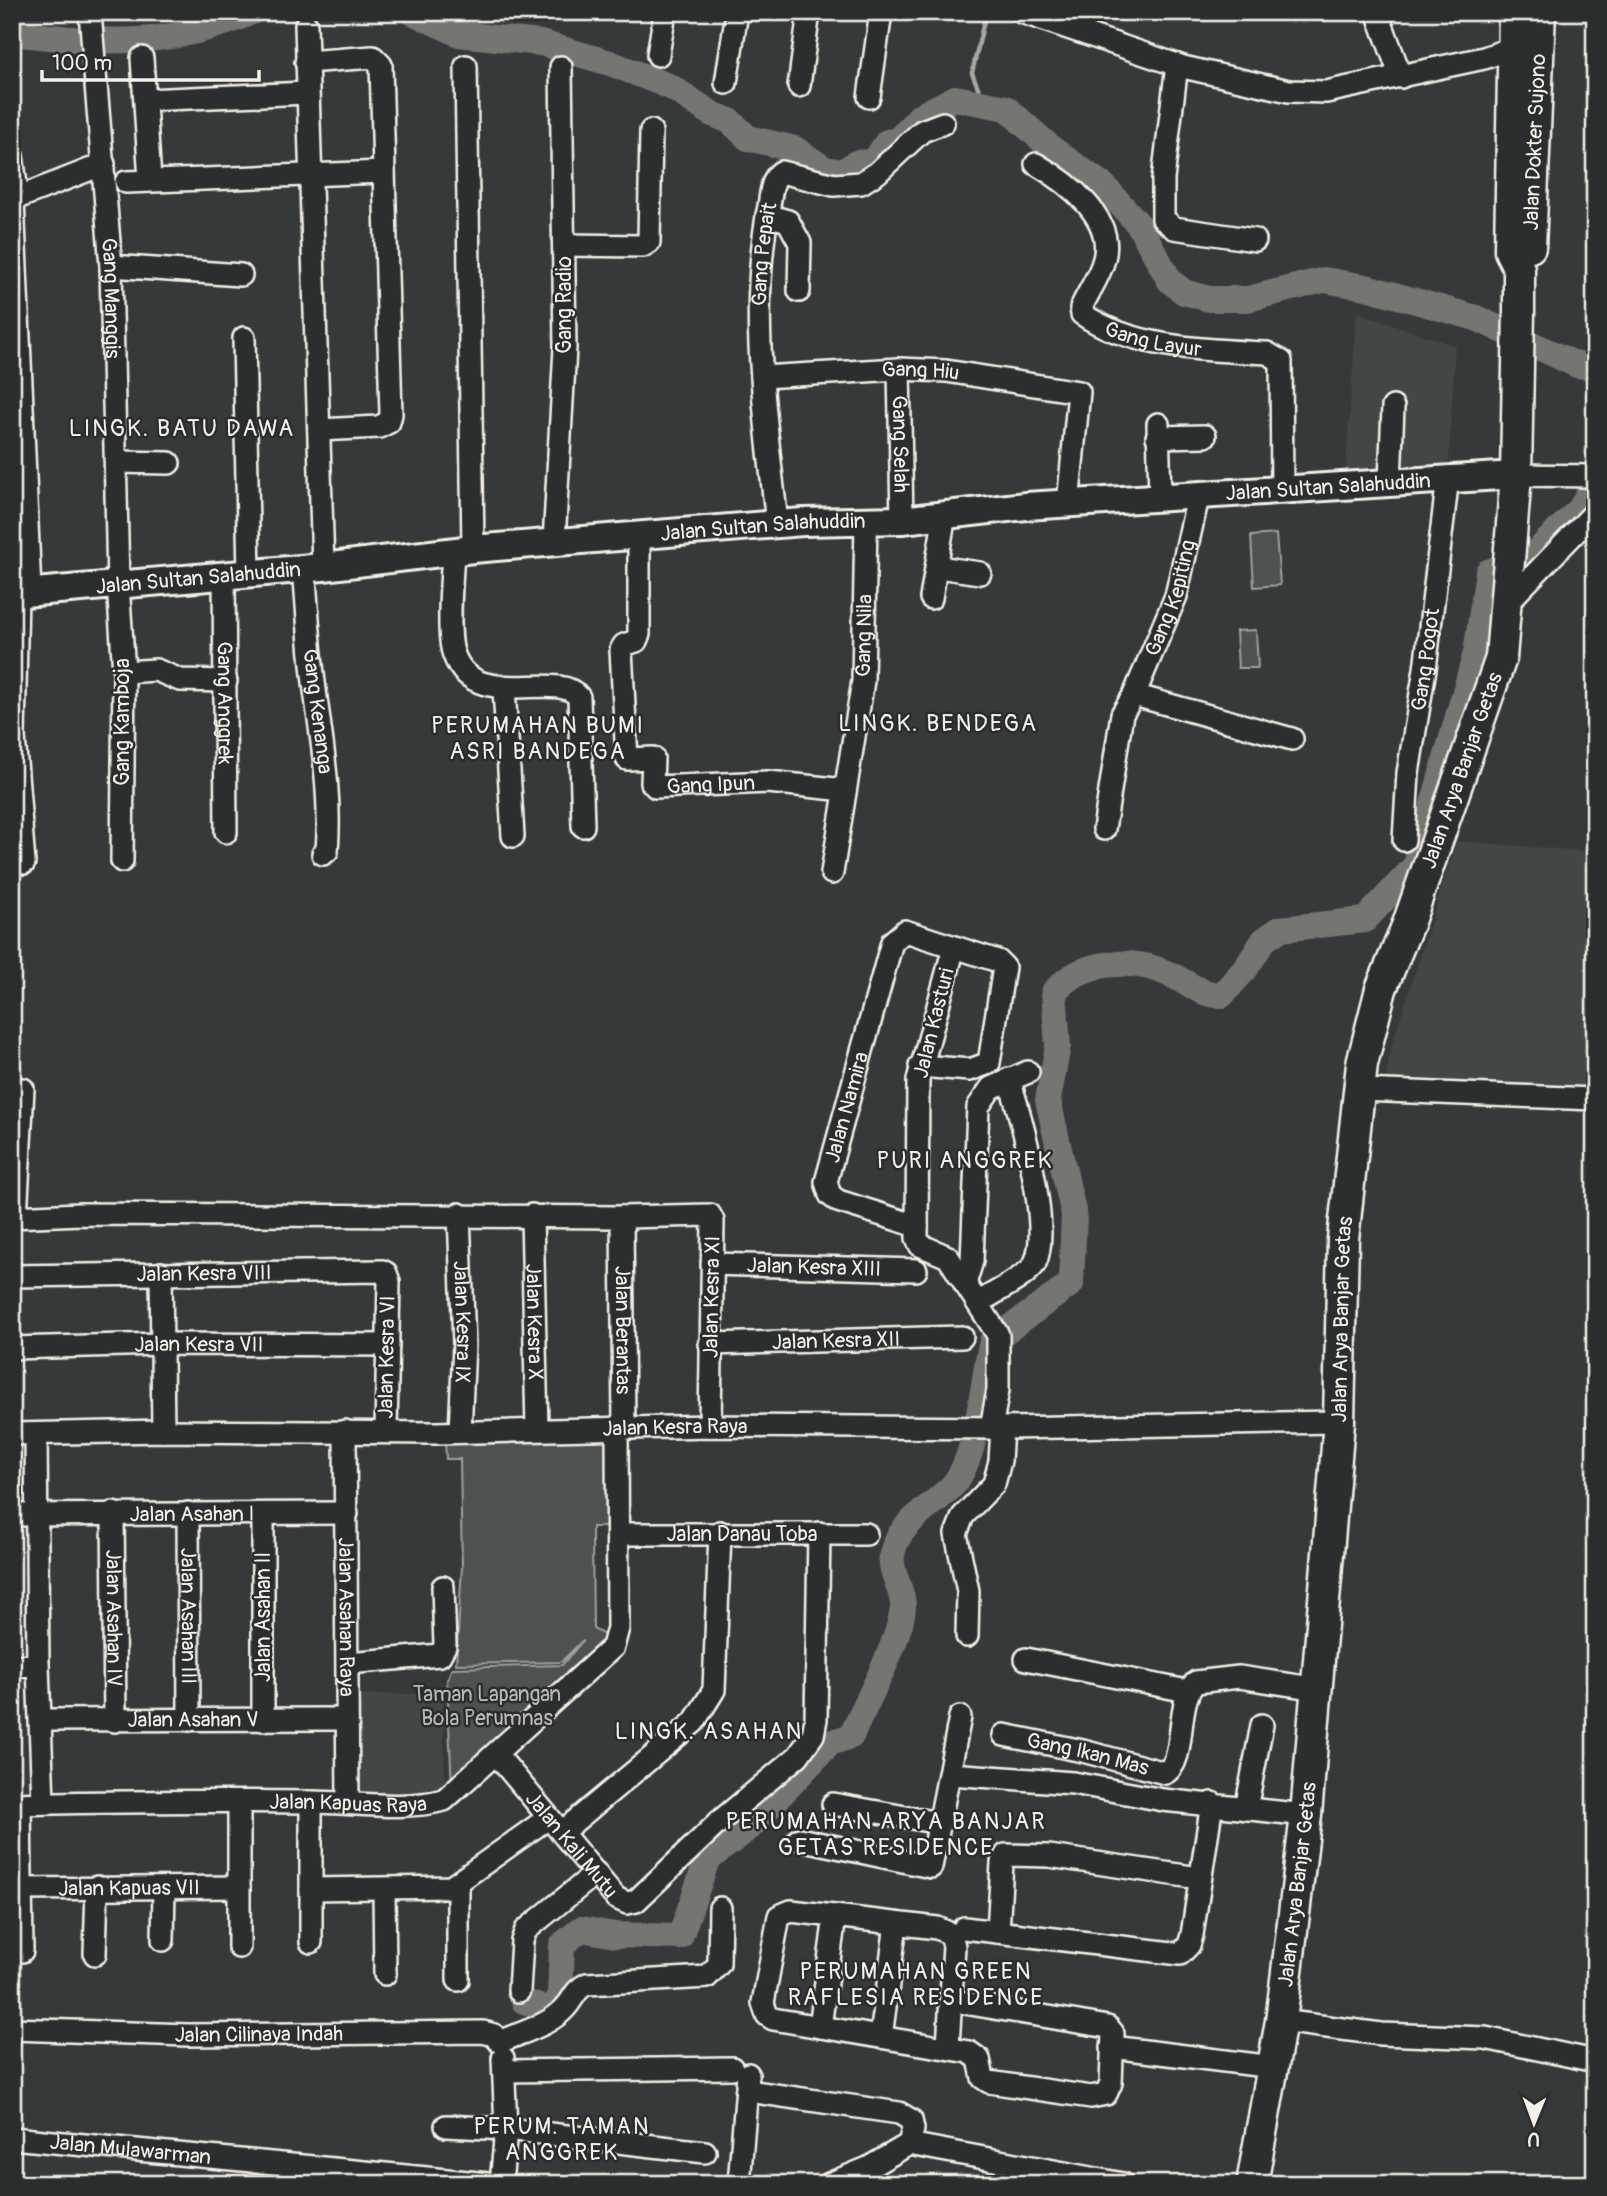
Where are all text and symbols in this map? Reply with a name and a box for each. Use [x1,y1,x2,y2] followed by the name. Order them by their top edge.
[42,38,259,82] scale bar
[52,50,112,77] text: 100 m
[1517,53,1552,231] street label: Jalan Dokter Sujono
[746,199,783,306] street label: Gang Pepait
[95,237,127,359] street label: Gang Manggis
[551,256,578,354] street label: Gang Radio
[1101,315,1203,363] street label: Gang Layur
[881,355,962,386] street label: Gang Hiu
[886,395,915,493] street label: Gang Selah
[69,414,295,443] district label: LINGK. BATU DAWA
[1225,467,1432,507] street label: Jalan Sultan Salahuddin
[659,507,866,547] street label: Jalan Sultan Salahuddin
[1139,537,1202,660] street label: Gang Kepiting
[95,555,302,600] street label: Jalan Sultan Salahuddin
[850,594,878,677] street label: Gang Nila
[1405,606,1446,713] street label: Gang Pogot
[211,641,239,765] street label: Gang Anggrek
[297,648,339,775] street label: Gang Kenanga
[109,658,136,786] street label: Gang Kamboja
[1415,668,1509,872] street label: Jalan Arya Banjar Getas
[838,709,1038,738] district label: LINGK. BENDEGA
[431,711,645,766] district label: PERUMAHAN BUMI ASRI BANDEGA
[666,769,756,800] street label: Gang Ipun
[907,965,961,1081] street label: Jalan Kasturi
[818,1049,875,1166] street label: Jalan Namira
[877,1146,1053,1175] district label: PURI ANGGREK
[1325,1214,1359,1423] street label: Jalan Arya Banjar Getas
[697,1236,727,1358] street label: Jalan Kesra XI
[746,1252,882,1282] street label: Jalan Kesra XIII
[136,1259,272,1288] street label: Jalan Kesra VIII
[447,1260,478,1384] street label: Jalan Kesra IX
[520,1263,549,1381] street label: Jalan Kesra X
[609,1265,637,1395] street label: Jalan Berantas
[372,1295,402,1419] street label: Jalan Kesra VI
[771,1325,901,1356] street label: Jalan Kesra XII
[134,1330,264,1358] street label: Jalan Kesra VII
[602,1412,748,1442] street label: Jalan Kesra Raya
[130,1500,254,1528] street label: Jalan Asahan I
[666,1521,818,1548] street label: Jalan Danau Toba
[332,1537,361,1697] street label: Jalan Asahan Raya
[175,1548,202,1684] street label: Jalan Asahan III
[100,1549,128,1687] street label: Jalan Asahan IV
[250,1552,277,1682] street label: Jalan Asahan II
[413,1681,561,1732] park label: Taman Lapangan Bola Perumnas
[127,1706,259,1733] street label: Jalan Asahan V
[615,1717,803,1746] district label: LINGK. ASAHAN
[1025,1726,1153,1782] street label: Gang Ikan Mas
[1272,1780,1322,1989] street label: Jalan Arya Banjar Getas
[520,1786,624,1904] street label: Jalan Kali Mutu
[269,1788,428,1819] street label: Jalan Kapuas Raya
[726,1807,1047,1862] district label: PERUMAHAN ARYA BANJAR GETAS RESIDENCE
[58,1874,200,1902] street label: Jalan Kapuas VII
[788,1957,1044,2012] district label: PERUMAHAN GREEN RAFLESIA RESIDENCE
[174,2020,343,2049] street label: Jalan Cilinaya Indah
[1498,2088,1568,2158] north arrow
[473,2112,651,2167] district label: PERUM. TAMAN ANGGREK
[1527,2127,1540,2151] text: U
[49,2128,212,2171] street label: Jalan Mulawarman

